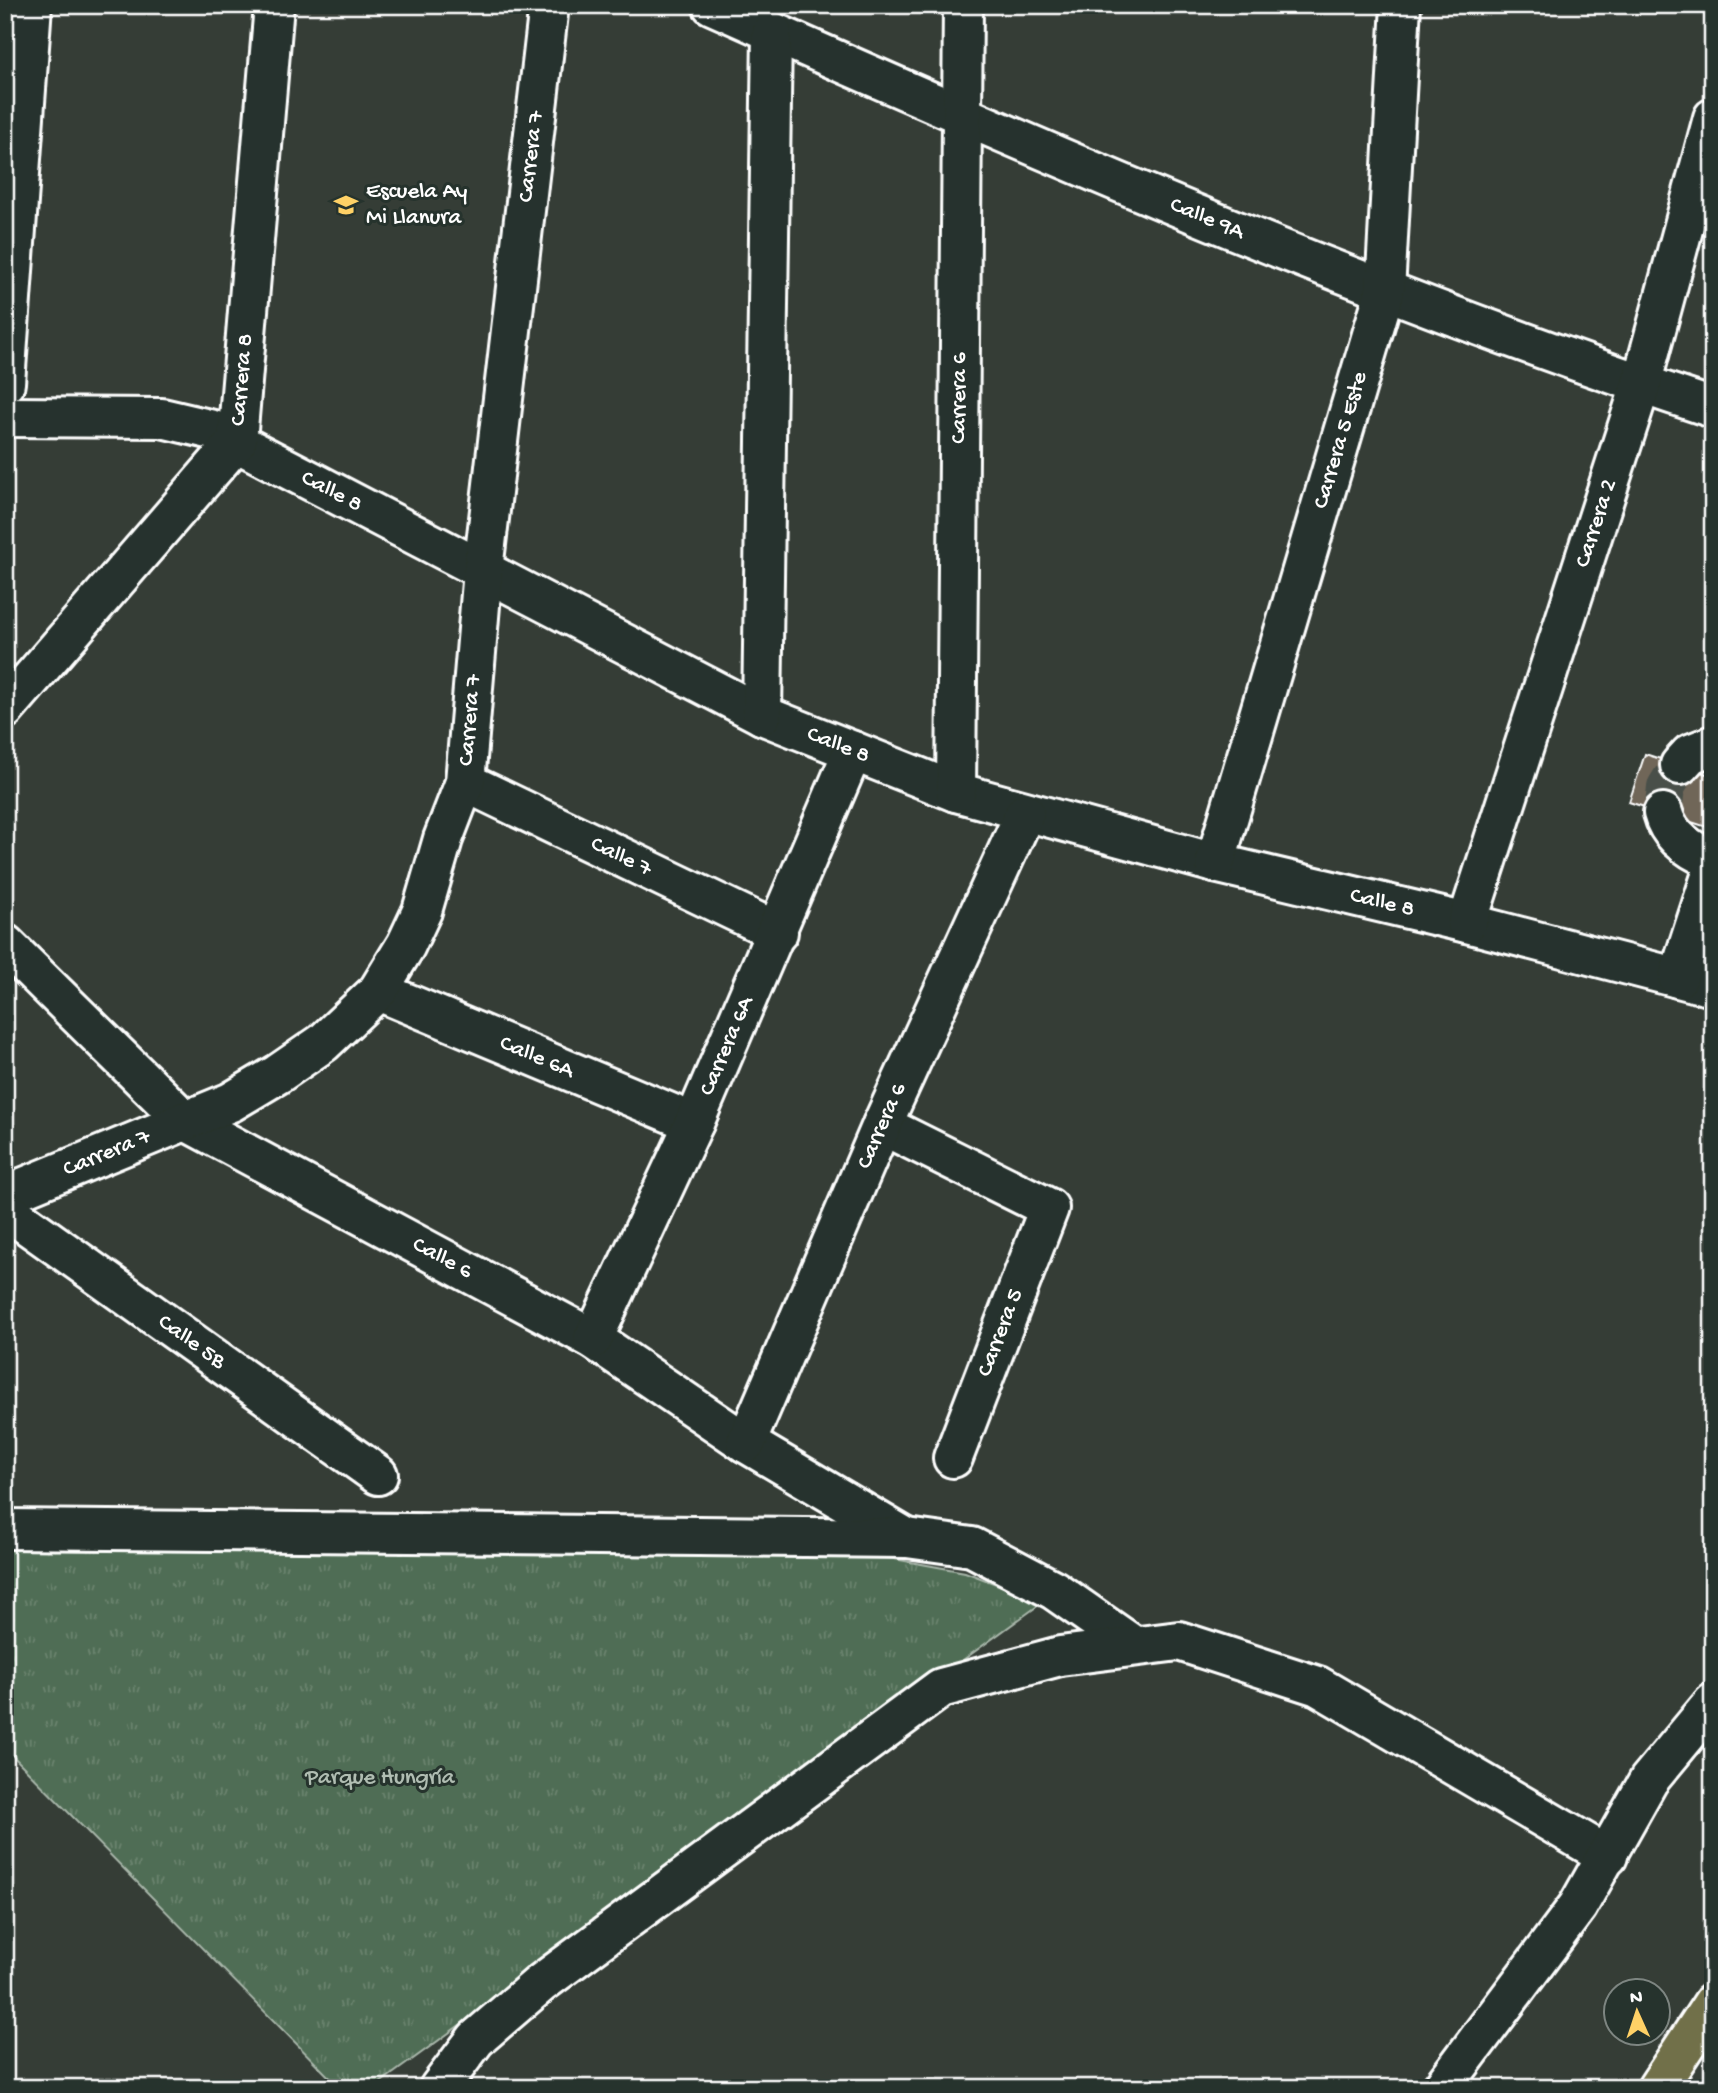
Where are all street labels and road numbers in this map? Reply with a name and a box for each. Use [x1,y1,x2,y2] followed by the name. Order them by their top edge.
[513,108,550,204] street label: Carrera 7
[1166,191,1249,246] street label: Calle 9A
[225,332,260,427] street label: Carrera 8
[946,352,973,444] street label: Carrera 6
[1308,368,1374,512] street label: Carrera 5 Este
[296,465,367,519] street label: Calle 8
[1569,476,1623,571] street label: Carrera 2
[453,672,488,767] street label: Carrera 7
[803,721,874,770] street label: Calle 8
[586,831,657,883] street label: Calle 7
[1347,882,1417,923] street label: Calle 8
[694,991,760,1100] street label: Carrera 6A
[496,1030,579,1085] street label: Calle 6A
[851,1078,913,1173] street label: Carrera 6
[59,1123,155,1183] street label: Carrera 7
[408,1231,477,1286] street label: Calle 6
[972,1285,1030,1381] street label: Carrera 5
[152,1309,231,1376] street label: Calle 5B

